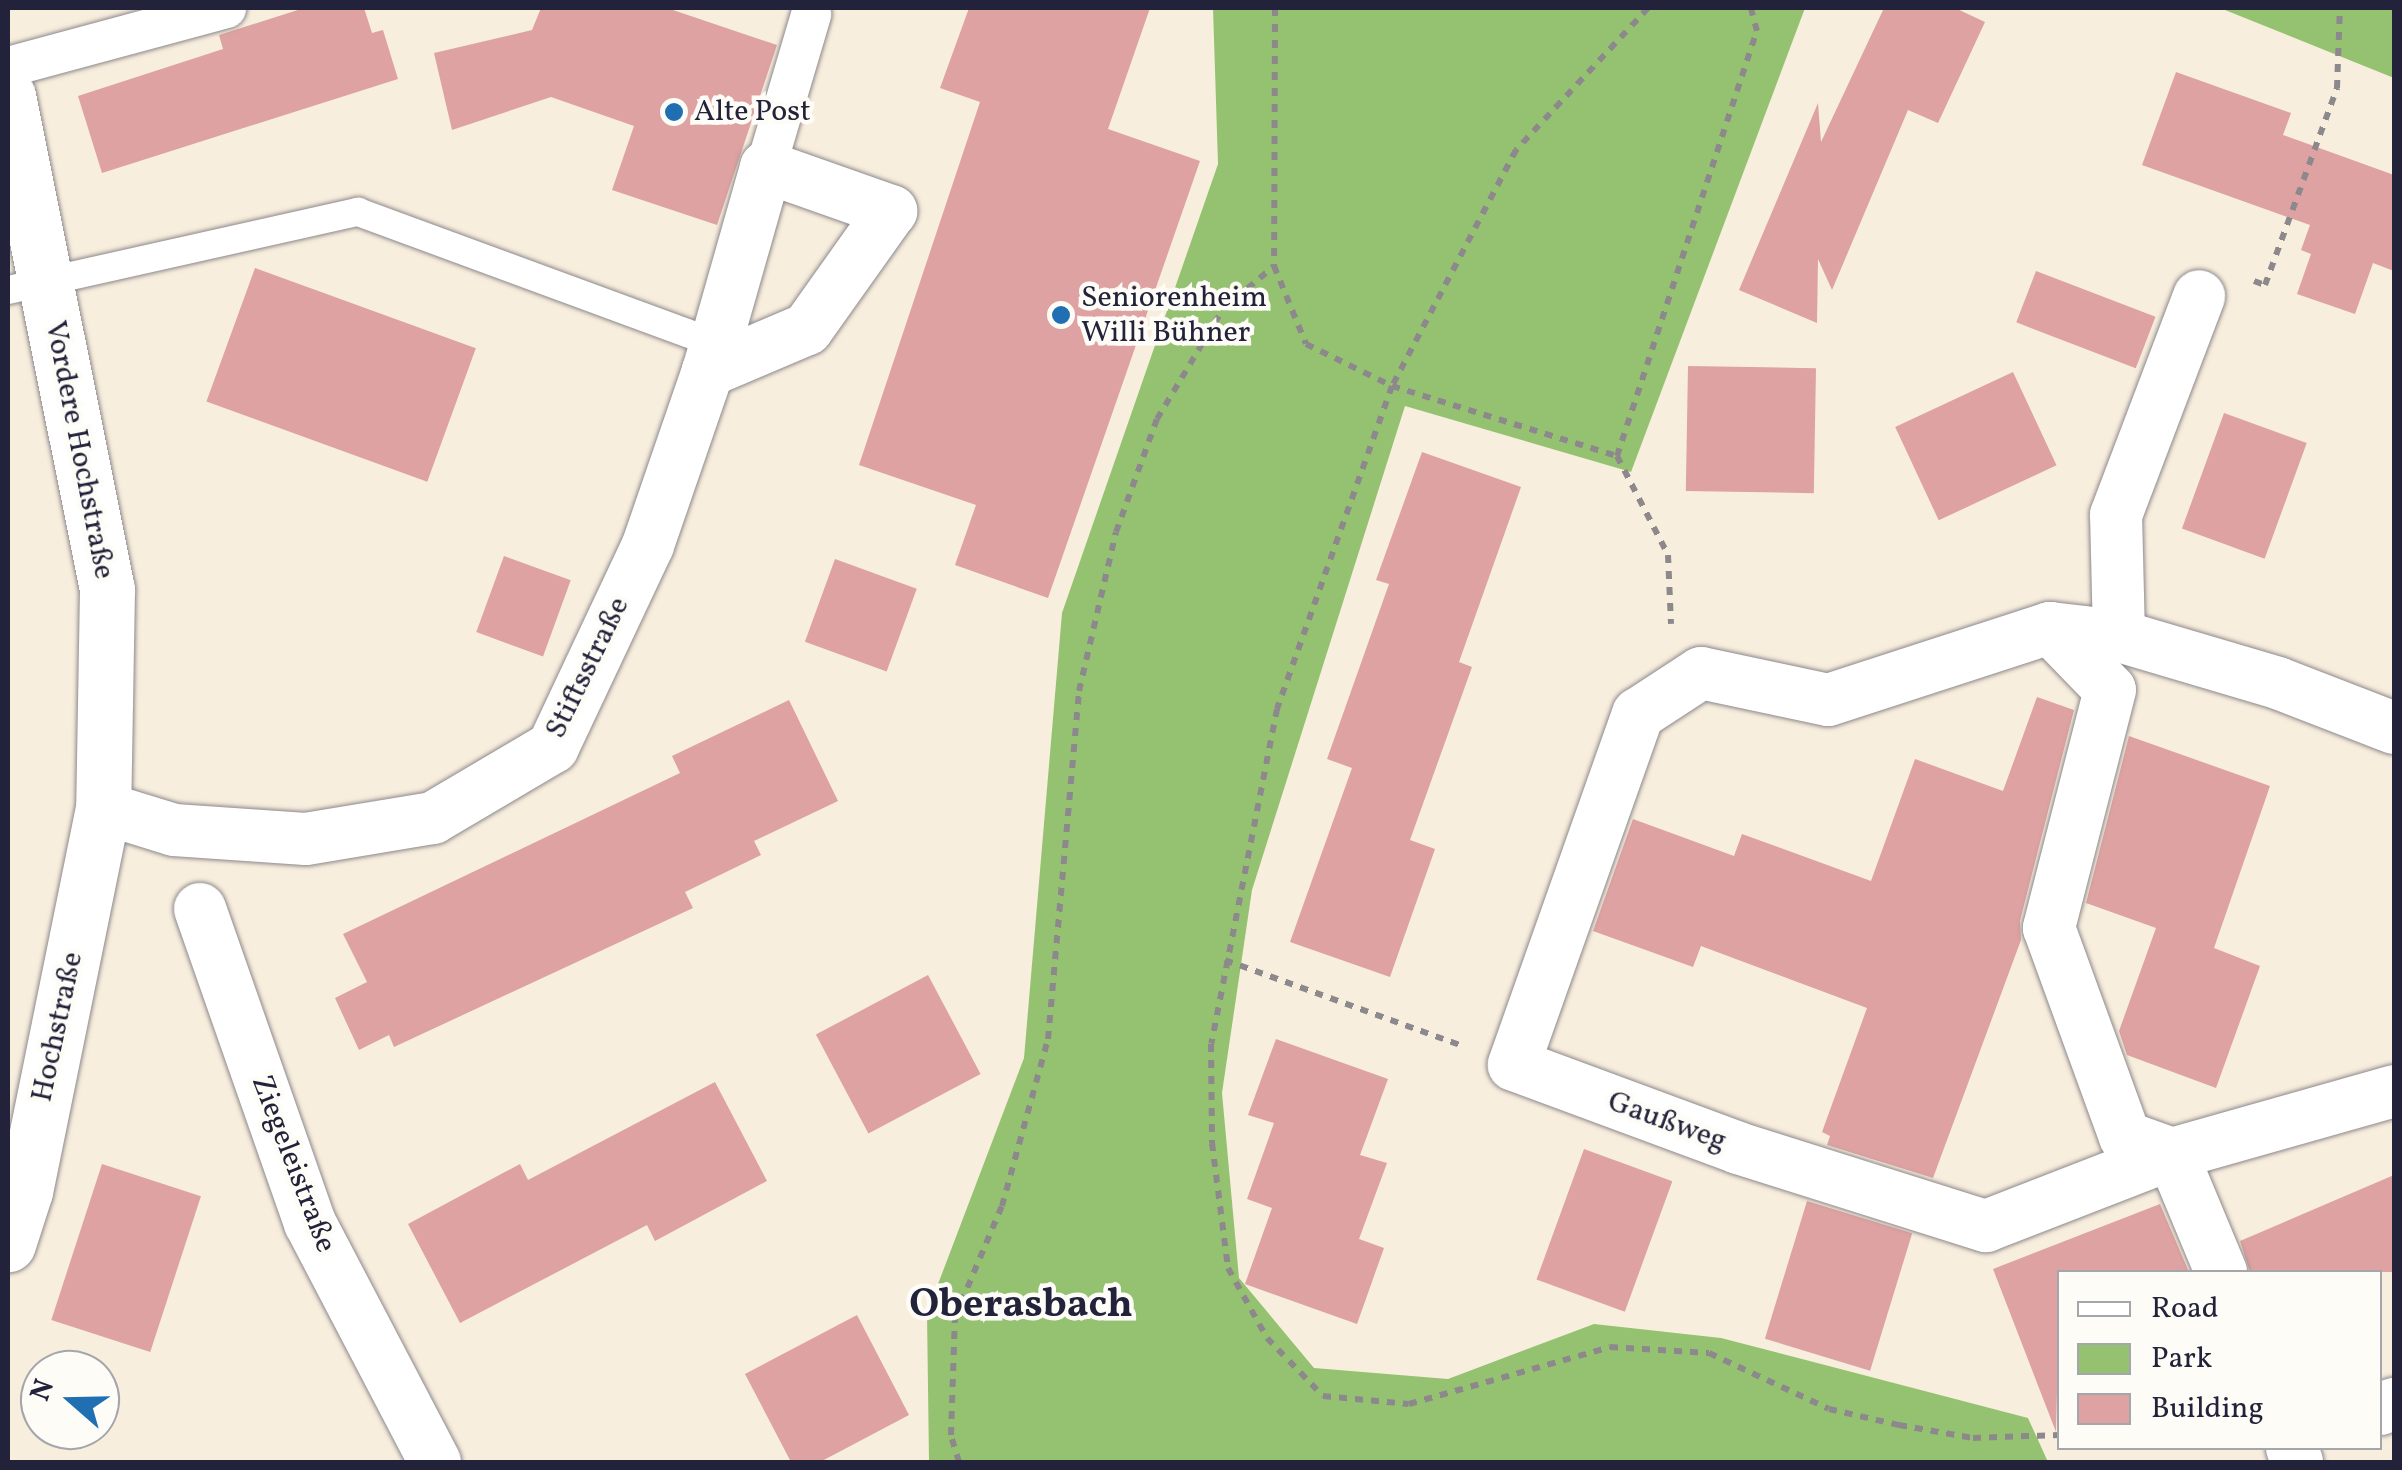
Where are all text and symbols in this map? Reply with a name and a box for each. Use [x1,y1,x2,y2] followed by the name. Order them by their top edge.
[694,94,811,130] place label: Alte Post
[663,101,685,123] marker: Alte Post
[1081,280,1267,350] place label: Seniorenheim Willi Bühner
[1050,304,1072,326] marker: Seniorenheim Willi Bühner
[36,318,122,582] street label: Vordere Hochstraße
[538,591,638,745] street label: Stiftsstraße
[25,949,91,1105] street label: Hochstraße
[243,1070,343,1258] street label: Ziegeleistraße
[1603,1084,1731,1160] street label: Gaußweg
[2057,1270,2382,1450] legend
[909,1282,1133,1330] district label: Oberasbach
[2151,1288,2219,1330] text: Road
[2151,1338,2212,1380] text: Park
[20,1350,120,1450] north arrow
[21,1374,65,1406] text: N
[2151,1388,2264,1430] text: Building

